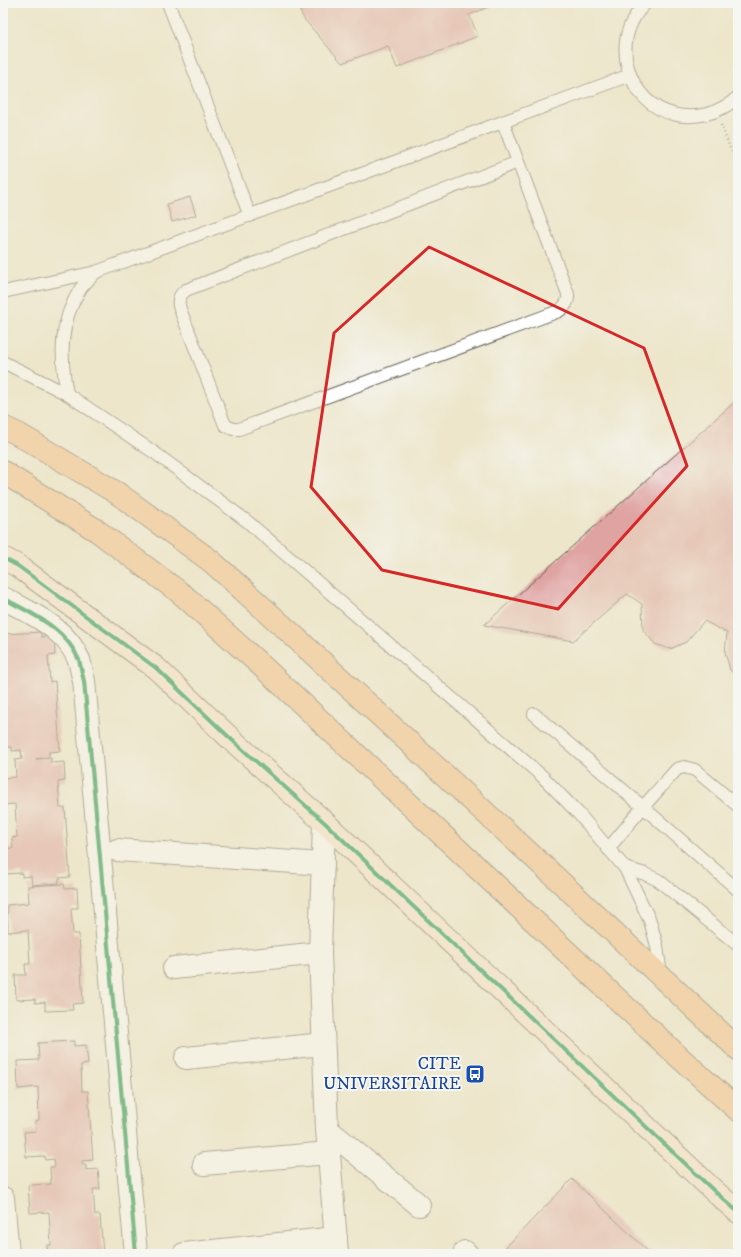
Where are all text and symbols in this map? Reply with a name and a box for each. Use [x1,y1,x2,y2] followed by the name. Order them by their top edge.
[323,1053,461,1095] place label: CITE UNIVERSITAIRE
[464,1063,486,1085] bus stop icon: CITE UNIVERSITAIRE

